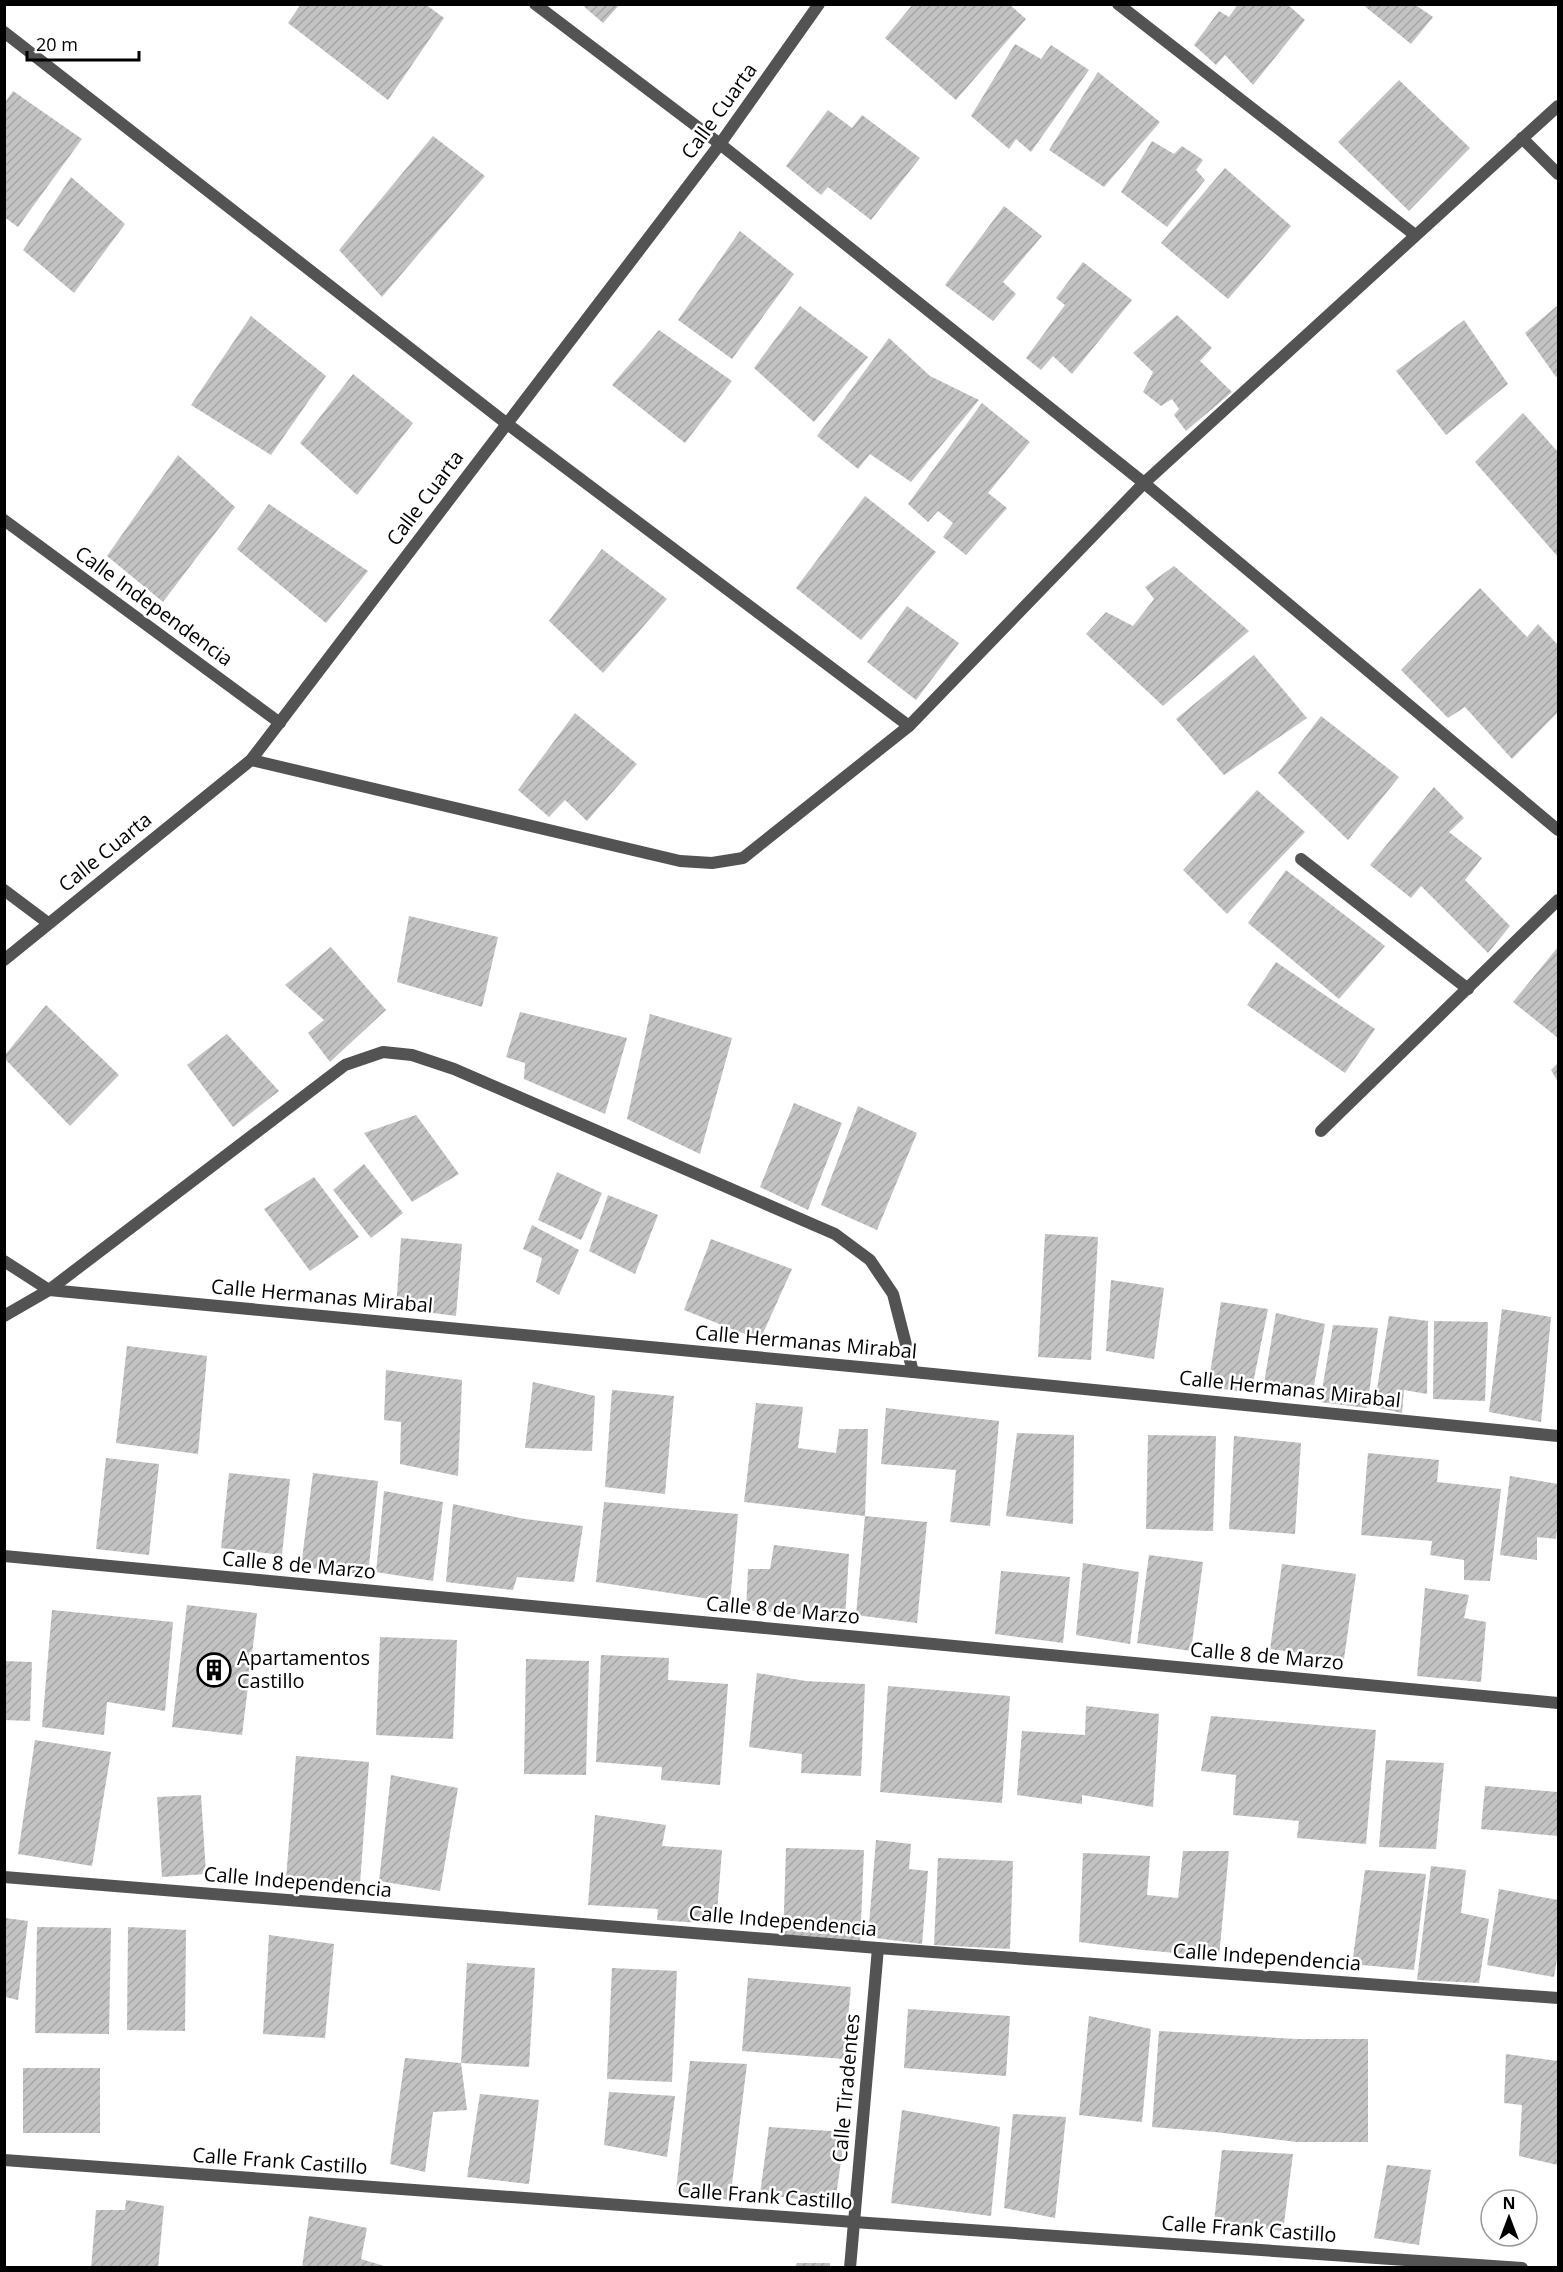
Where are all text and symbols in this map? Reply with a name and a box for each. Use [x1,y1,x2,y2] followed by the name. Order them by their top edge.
[27,24,140,62] scale bar
[36,32,78,56] text: 20 m
[675,57,763,164] street label: Calle Cuarta
[380,445,469,551] street label: Calle Cuarta
[70,539,239,672] street label: Calle Independencia
[52,806,157,898] street label: Calle Cuarta
[210,1272,434,1319] street label: Calle Hermanas Mirabal
[694,1318,918,1365] street label: Calle Hermanas Mirabal
[1178,1363,1402,1414] street label: Calle Hermanas Mirabal
[221,1544,377,1585] street label: Calle 8 de Marzo
[705,1589,861,1630] street label: Calle 8 de Marzo
[1189,1635,1345,1676] street label: Calle 8 de Marzo
[237,1644,370,1694] place label: Apartamentos Castillo
[196,1652,232,1688] building icon: Apartamentos Castillo
[203,1860,393,1903] street label: Calle Independencia
[688,1899,878,1942] street label: Calle Independencia
[1172,1936,1362,1977] street label: Calle Independencia
[826,2012,865,2163] street label: Calle Tiradentes
[192,2141,368,2180] street label: Calle Frank Castillo
[677,2176,853,2215] street label: Calle Frank Castillo
[1479,2188,1539,2248] north arrow
[1502,2192,1516,2214] text: N
[1161,2209,1337,2248] street label: Calle Frank Castillo

